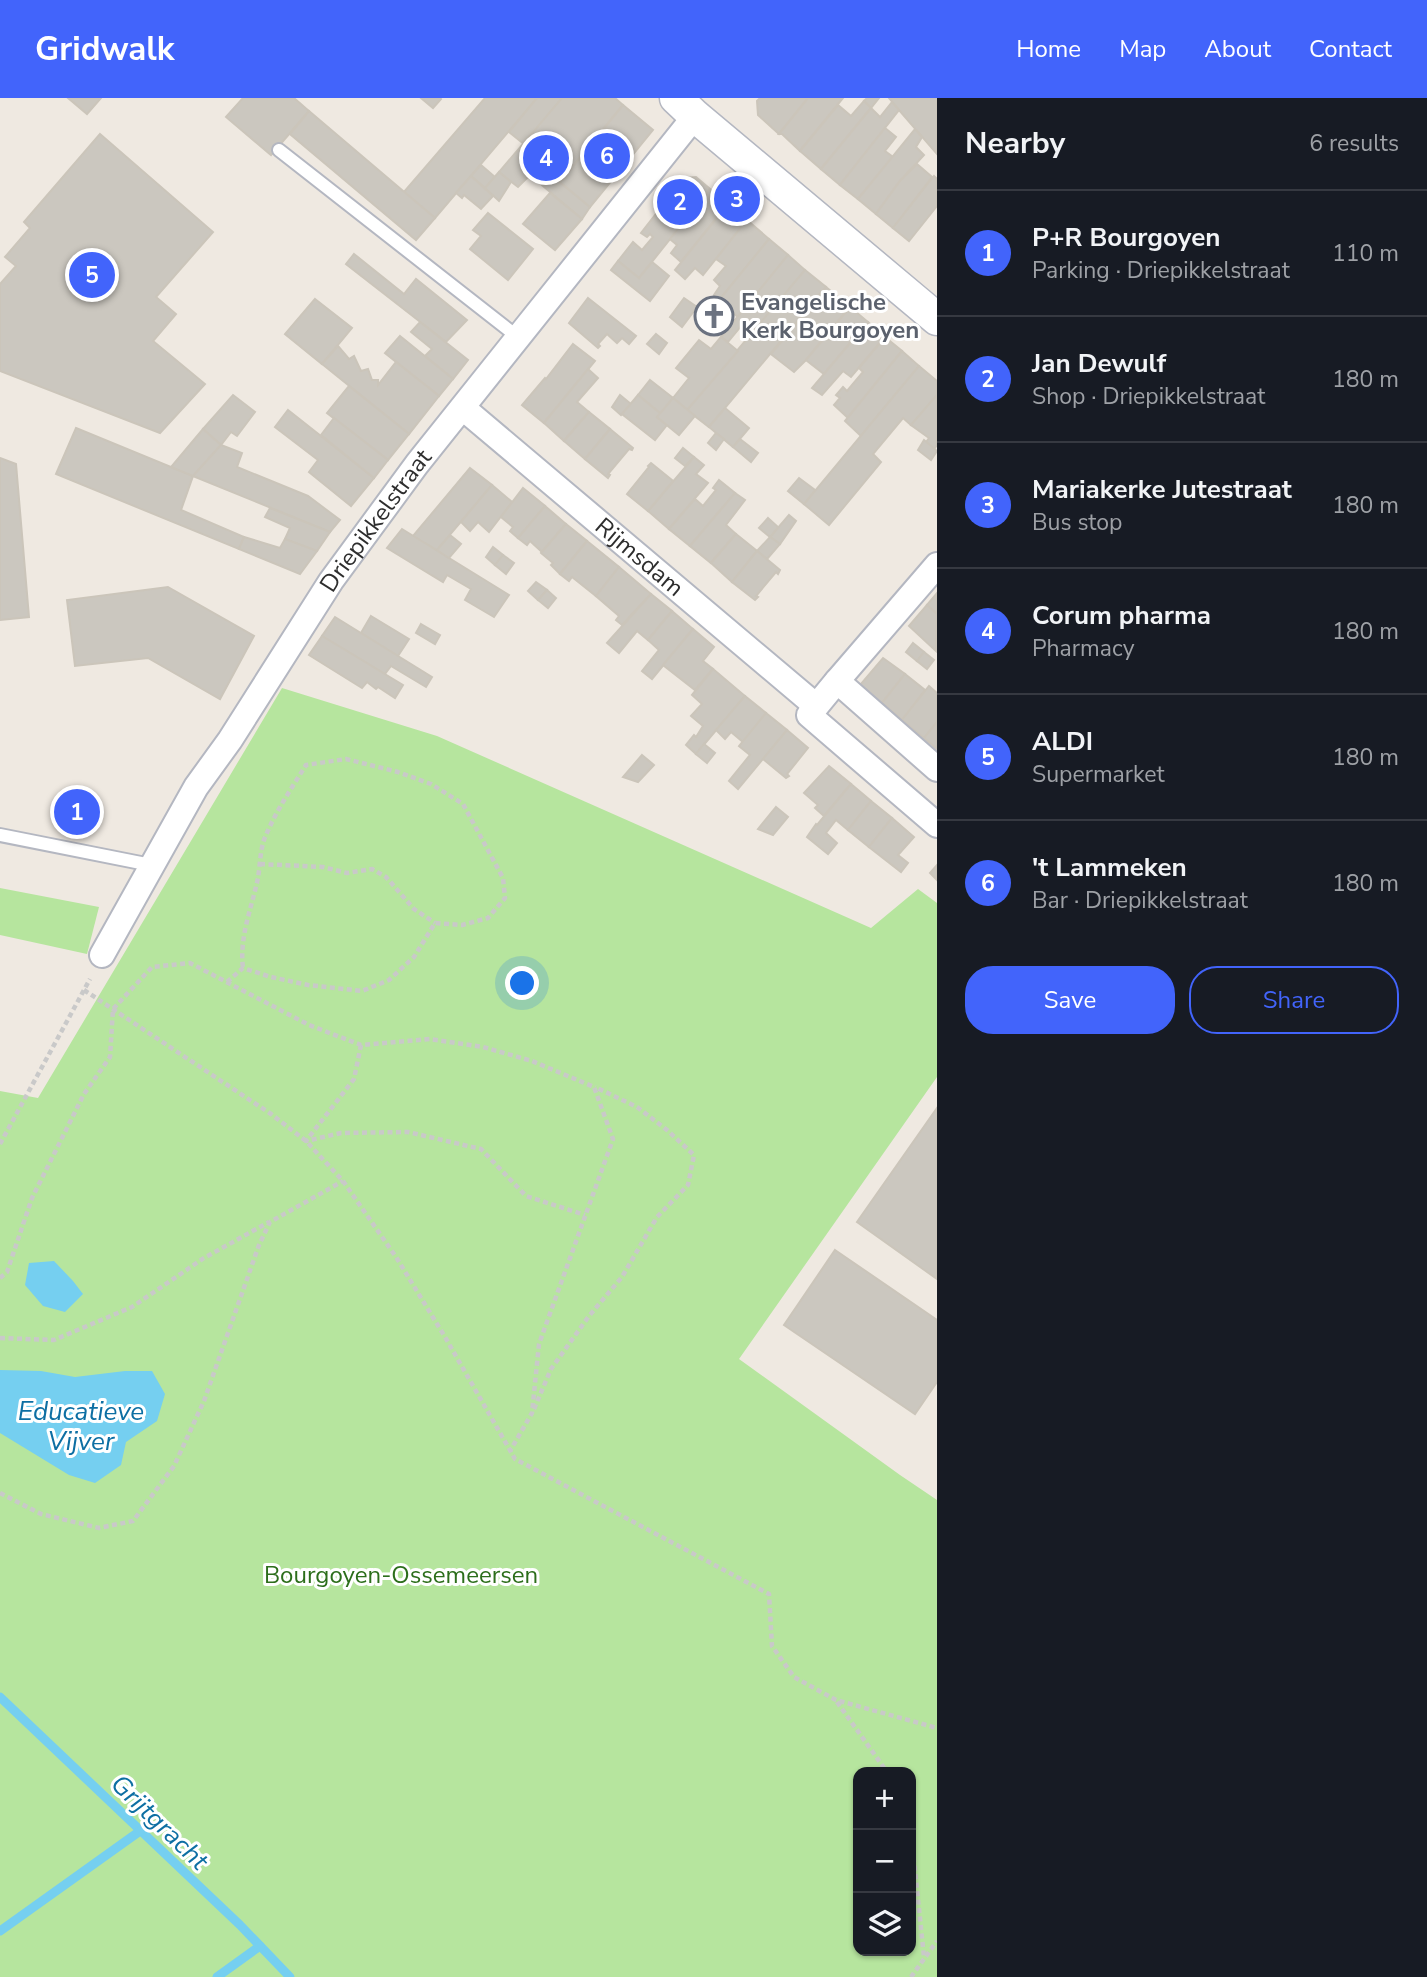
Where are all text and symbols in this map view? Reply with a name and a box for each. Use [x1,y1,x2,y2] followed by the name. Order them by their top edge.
[35,27,175,72] text: Gridwalk
[1016,33,1081,65] text: Home
[1119,33,1166,65] text: Map
[1204,33,1271,65] text: About
[1309,33,1392,65] text: Contact
[965,123,1065,164] text: Nearby
[1309,128,1399,159] text: 6 results
[584,130,630,182] pin: 6
[523,132,569,184] pin: 4
[714,173,760,225] pin: 3
[657,176,703,228] pin: 2
[1032,220,1220,255] text: P+R Bourgoyen
[981,238,995,269] text: 1
[1332,238,1399,269] text: 110 m
[69,249,115,301] pin: 5
[1032,255,1290,286] text: Parking · Driepikkelstraat
[741,286,919,346] place label: Evangelische Kerk Bourgoyen
[693,295,735,337] church icon: Evangelische Kerk Bourgoyen
[1032,346,1166,381] text: Jan Dewulf
[981,364,995,395] text: 2
[1332,364,1399,395] text: 180 m
[1032,381,1265,412] text: Shop · Driepikkelstraat
[312,442,439,598] street label: Driepikkelstraat
[1032,472,1292,507] text: Mariakerke Jutestraat
[981,490,995,521] text: 3
[1332,490,1399,521] text: 180 m
[1032,507,1123,538] text: Bus stop
[588,510,691,604] street label: Rijmsdam
[1032,598,1211,633] text: Corum pharma
[981,616,995,647] text: 4
[1332,616,1399,647] text: 180 m
[1032,633,1134,664] text: Pharmacy
[1032,724,1093,759] text: ALDI
[981,742,995,773] text: 5
[1332,742,1399,773] text: 180 m
[1032,759,1165,790] text: Supermarket
[54,786,100,838] pin: 1
[1032,850,1187,885] text: 't Lammeken
[981,868,995,899] text: 6
[1332,868,1399,899] text: 180 m
[1032,885,1248,916] text: Bar · Driepikkelstraat
[505,966,539,1000] your location
[965,966,1175,1034] button: Save
[1189,966,1399,1034] button: Share
[18,1394,144,1459] water label: Educatieve Vijver
[264,1559,538,1591] park label: Bourgoyen-Ossemeersen
[103,1767,217,1878] water label: Grijtgracht
[853,1767,916,1956] map controls
[853,1767,916,1830] button: +
[853,1830,916,1893] button: −
[853,1893,916,1956] button: layers

